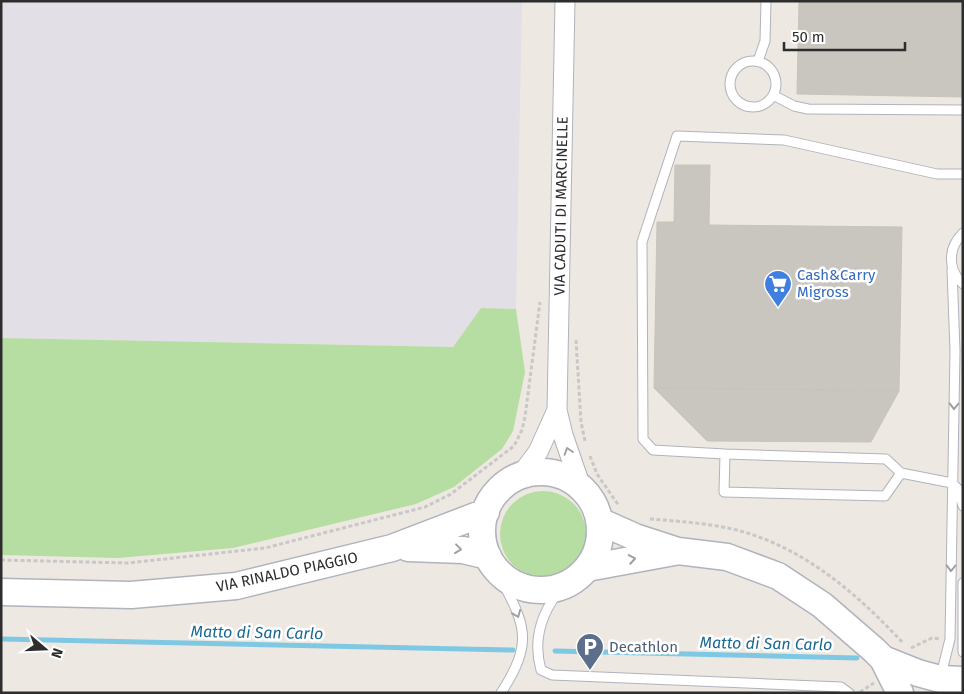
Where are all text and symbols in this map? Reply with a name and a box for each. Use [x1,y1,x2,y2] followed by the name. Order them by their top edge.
[784,20,905,52] scale bar
[792,28,825,46] text: 50 m
[550,116,572,296] street label: VIA CADUTI DI MARCINELLE
[797,266,876,301] place label: Cash&Carry Migross
[763,269,793,308] supermarket icon: Cash&Carry Migross
[948,402,959,410] one-way arrow
[564,447,574,455] one-way arrow
[454,544,462,554] one-way arrow
[214,548,360,596] street label: VIA RINALDO PIAGGIO
[628,555,637,565] one-way arrow
[946,564,956,572] one-way arrow
[511,609,521,618] one-way arrow
[191,622,323,643] water label: Matto di San Carlo
[20,624,70,674] north arrow
[575,632,605,671] parking icon: Decathlon
[700,633,832,654] water label: Matto di San Carlo
[609,638,678,656] place label: Decathlon
[47,646,66,660] text: N

